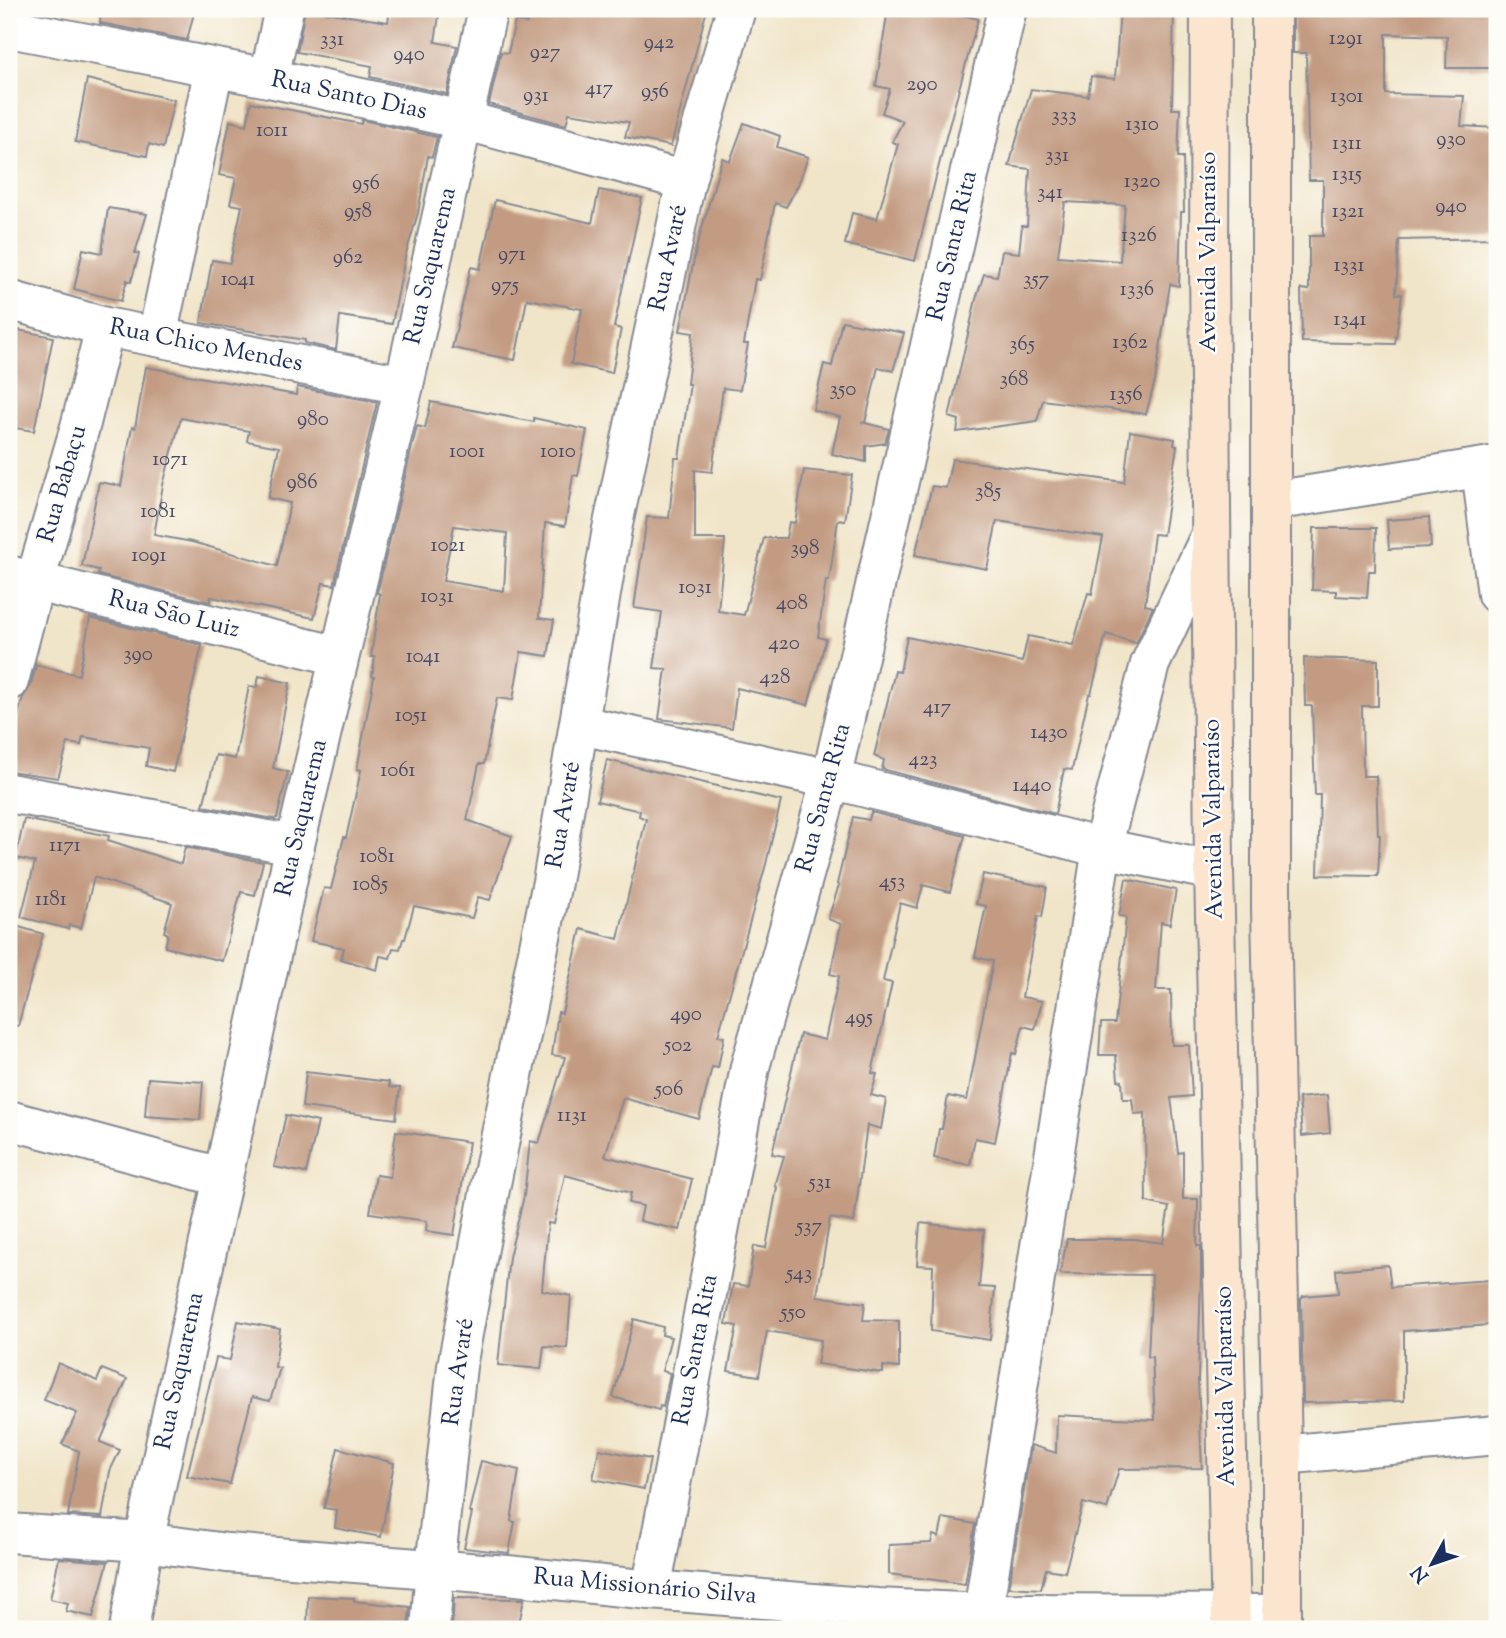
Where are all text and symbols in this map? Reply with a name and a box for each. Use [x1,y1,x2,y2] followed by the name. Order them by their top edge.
[1329,24,1363,54] house number: 1291
[320,25,344,55] house number: 331
[644,28,674,58] house number: 942
[530,38,561,68] house number: 927
[393,40,425,70] house number: 940
[268,63,430,129] street label: Rua Santo Dias
[906,70,938,100] house number: 290
[585,74,614,104] house number: 417
[641,77,669,107] house number: 956
[523,81,549,111] house number: 931
[1330,82,1364,112] house number: 1301
[1051,101,1077,131] house number: 333
[1125,110,1159,140] house number: 1310
[256,116,288,146] house number: 1011
[1436,125,1466,155] house number: 930
[1332,129,1362,159] house number: 1311
[1045,141,1069,171] house number: 331
[1192,152,1226,352] street label: Avenida Valparaíso
[1332,160,1362,190] house number: 1315
[919,167,987,325] street label: Rua Santa Rita
[1124,167,1160,197] house number: 1320
[352,169,380,199] house number: 956
[1037,178,1063,208] house number: 341
[396,184,466,348] street label: Rua Saquarema
[1435,192,1467,222] house number: 940
[344,197,372,227] house number: 958
[1332,197,1364,227] house number: 1321
[641,202,697,314] street label: Rua Avaré
[1121,221,1157,251] house number: 1326
[498,240,526,270] house number: 971
[333,243,363,273] house number: 962
[1333,251,1365,281] house number: 1331
[221,265,255,295] house number: 1041
[1023,265,1050,295] house number: 357
[491,271,519,301] house number: 975
[1120,275,1154,305] house number: 1336
[1333,305,1367,335] house number: 1341
[106,311,306,381] street label: Rua Chico Mendes
[1112,328,1148,358] house number: 1362
[1009,330,1035,360] house number: 365
[999,365,1029,395] house number: 368
[830,375,856,405] house number: 350
[1109,380,1143,410] house number: 1356
[297,405,329,435] house number: 980
[30,421,96,547] street label: Rua Babaçu
[449,437,485,467] house number: 1001
[540,437,576,467] house number: 1010
[152,445,188,475] house number: 1071
[286,468,318,498] house number: 986
[975,477,1001,507] house number: 385
[140,497,176,527] house number: 1081
[431,531,465,561] house number: 1021
[790,534,820,564] house number: 398
[131,541,167,571] house number: 1091
[678,573,712,603] house number: 1031
[105,582,243,648] street label: Rua São Luiz
[420,582,454,612] house number: 1031
[776,589,808,619] house number: 408
[768,629,800,659] house number: 420
[123,640,153,670] house number: 390
[406,642,440,672] house number: 1041
[760,663,790,693] house number: 428
[923,693,952,723] house number: 417
[395,701,427,731] house number: 1051
[1030,718,1068,748] house number: 1430
[1195,718,1233,920] street label: Avenida Valparaíso
[788,719,860,877] street label: Rua Santa Rita
[267,736,337,900] street label: Rua Saquarema
[909,745,937,775] house number: 423
[380,756,416,786] house number: 1061
[538,759,590,871] street label: Rua Avaré
[1012,771,1052,801] house number: 1440
[49,831,81,861] house number: 1171
[359,842,395,872] house number: 1081
[879,867,905,897] house number: 453
[352,870,388,900] house number: 1085
[35,885,67,915] house number: 1181
[670,1000,702,1030] house number: 490
[845,1003,873,1033] house number: 495
[663,1031,692,1061] house number: 502
[654,1075,683,1105] house number: 506
[557,1101,587,1131] house number: 1131
[808,1168,831,1198] house number: 531
[795,1212,823,1242] house number: 537
[785,1259,812,1289] house number: 543
[665,1271,727,1429] street label: Rua Santa Rita
[1207,1285,1245,1487] street label: Avenida Valparaíso
[147,1289,213,1453] street label: Rua Saquarema
[779,1298,806,1328] house number: 550
[435,1316,483,1428] street label: Rua Avaré
[1398,1530,1468,1600] north arrow
[1406,1559,1436,1588] text: N
[532,1560,758,1614] street label: Rua Missionário Silva

